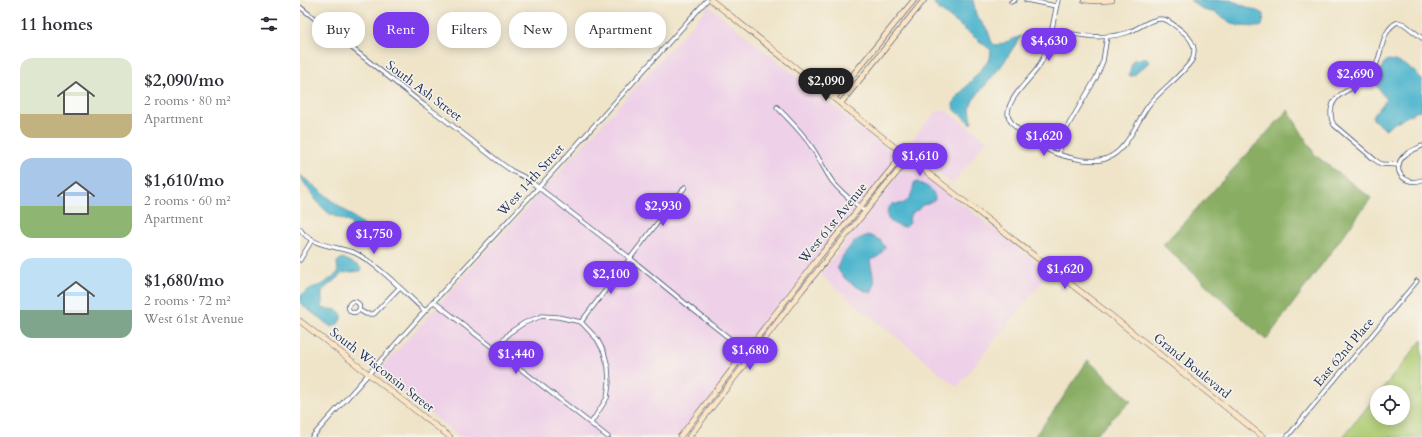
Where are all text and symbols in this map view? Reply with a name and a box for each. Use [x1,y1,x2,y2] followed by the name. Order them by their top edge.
[312,12,365,48] chip: Buy
[373,12,429,48] chip: Rent
[437,12,501,48] chip: Filters
[509,12,567,48] chip: New
[575,12,666,48] chip: Apartment
[20,13,93,36] text: 11 homes
[258,13,280,35] icon: filters
[1016,28,1082,62] pin: $4,630
[1030,32,1068,50] text: $4,630
[382,56,466,126] street label: South Ash Street
[1322,61,1388,95] pin: $2,690
[1336,65,1374,83] text: $2,690
[793,68,859,102] pin: $2,090
[144,69,224,92] text: $2,090/mo
[807,72,845,90] text: $2,090
[52,74,100,122] icon: home
[144,92,231,110] text: 2 rooms · 80 m²
[144,110,203,128] text: Apartment
[1011,123,1077,157] pin: $1,620
[1025,127,1063,145] text: $1,620
[493,140,568,221] street label: West 14th Street
[887,143,953,177] pin: $1,610
[901,147,939,165] text: $1,610
[144,169,224,192] text: $1,610/mo
[52,174,100,222] icon: home
[794,179,871,268] street label: West 61st Avenue
[144,192,231,210] text: 2 rooms · 60 m²
[630,193,696,227] pin: $2,930
[644,197,682,215] text: $2,930
[144,210,203,228] text: Apartment
[341,221,407,255] pin: $1,750
[355,225,393,243] text: $1,750
[1032,256,1098,290] pin: $1,620
[1046,260,1084,278] text: $1,620
[578,261,644,295] pin: $2,100
[592,265,630,283] text: $2,100
[144,269,224,292] text: $1,680/mo
[52,274,100,322] icon: home
[144,292,231,310] text: 2 rooms · 72 m²
[144,310,244,328] text: West 61st Avenue
[1310,314,1378,390] street label: East 62nd Place
[326,323,438,417] street label: South Wisconsin Street
[1150,329,1234,403] street label: Grand Boulevard
[717,337,783,371] pin: $1,680
[483,341,549,375] pin: $1,440
[731,341,769,359] text: $1,680
[497,345,535,363] text: $1,440
[1370,385,1410,425] map controls
[1370,385,1410,425] button: locate

